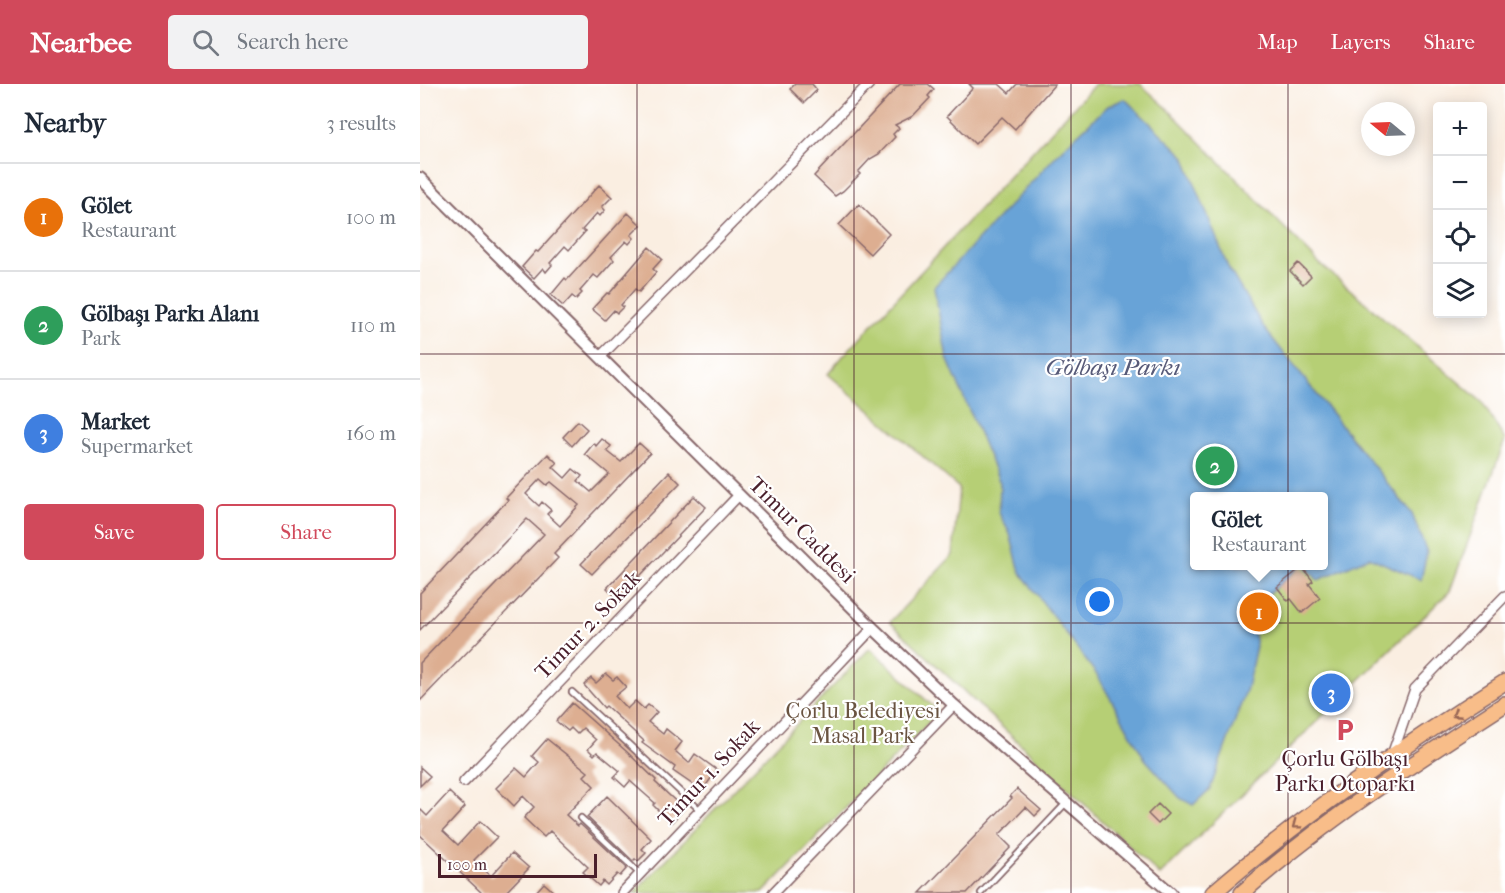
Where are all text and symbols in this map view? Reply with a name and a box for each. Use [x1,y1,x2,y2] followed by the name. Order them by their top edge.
[168,15,588,69] search box
[30,26,132,59] text: Nearbee
[189,26,222,59] icon: search
[237,29,348,55] text: Search here
[1257,30,1298,54] text: Map
[1331,30,1390,54] text: Layers
[1423,30,1475,54] text: Share
[1361,102,1415,156] north arrow
[1433,102,1487,318] map controls
[1433,102,1487,156] button: +
[24,108,106,139] text: Nearby
[327,112,396,135] text: 3 results
[1433,156,1487,210] button: −
[81,193,132,219] text: Gölet
[40,206,47,229] text: 1
[346,206,396,229] text: 100 m
[1433,210,1487,264] button: locate
[81,219,177,242] text: Restaurant
[1433,264,1487,318] button: layers
[81,301,259,327] text: Gölbaşı Parkı Alanı
[38,314,49,337] text: 2
[350,314,396,337] text: 110 m
[81,327,121,350] text: Park
[1046,353,1181,381] water label: Gölbaşı Parkı
[81,409,150,435] text: Market
[39,422,48,445] text: 3
[346,422,396,445] text: 160 m
[81,435,193,458] text: Supermarket
[1196,444,1234,488] pin: 2
[743,471,861,589] street label: Timur Caddesi
[1190,492,1328,570] popup
[24,504,204,560] button: Save
[216,504,396,560] button: Share
[1211,507,1262,533] text: Gölet
[1211,533,1307,556] text: Restaurant
[530,565,647,685] street label: Timur 2. Sokak
[1085,587,1114,616] your location
[1240,590,1278,634] pin: 1
[1312,670,1350,716] pin: 3
[786,698,941,749] park label: Çorlu Belediyesi Masal Park
[1452,706,1462,718] one-way arrow
[653,713,766,832] street label: Timur 1. Sokak
[1332,717,1358,743] parking icon: Çorlu Gölbaşı Parkı Otoparkı
[1275,746,1416,797] place label: Çorlu Gölbaşı Parkı Otoparkı
[1291,818,1302,829] one-way arrow
[438,851,597,878] scale bar
[447,855,487,874] text: 100 m

